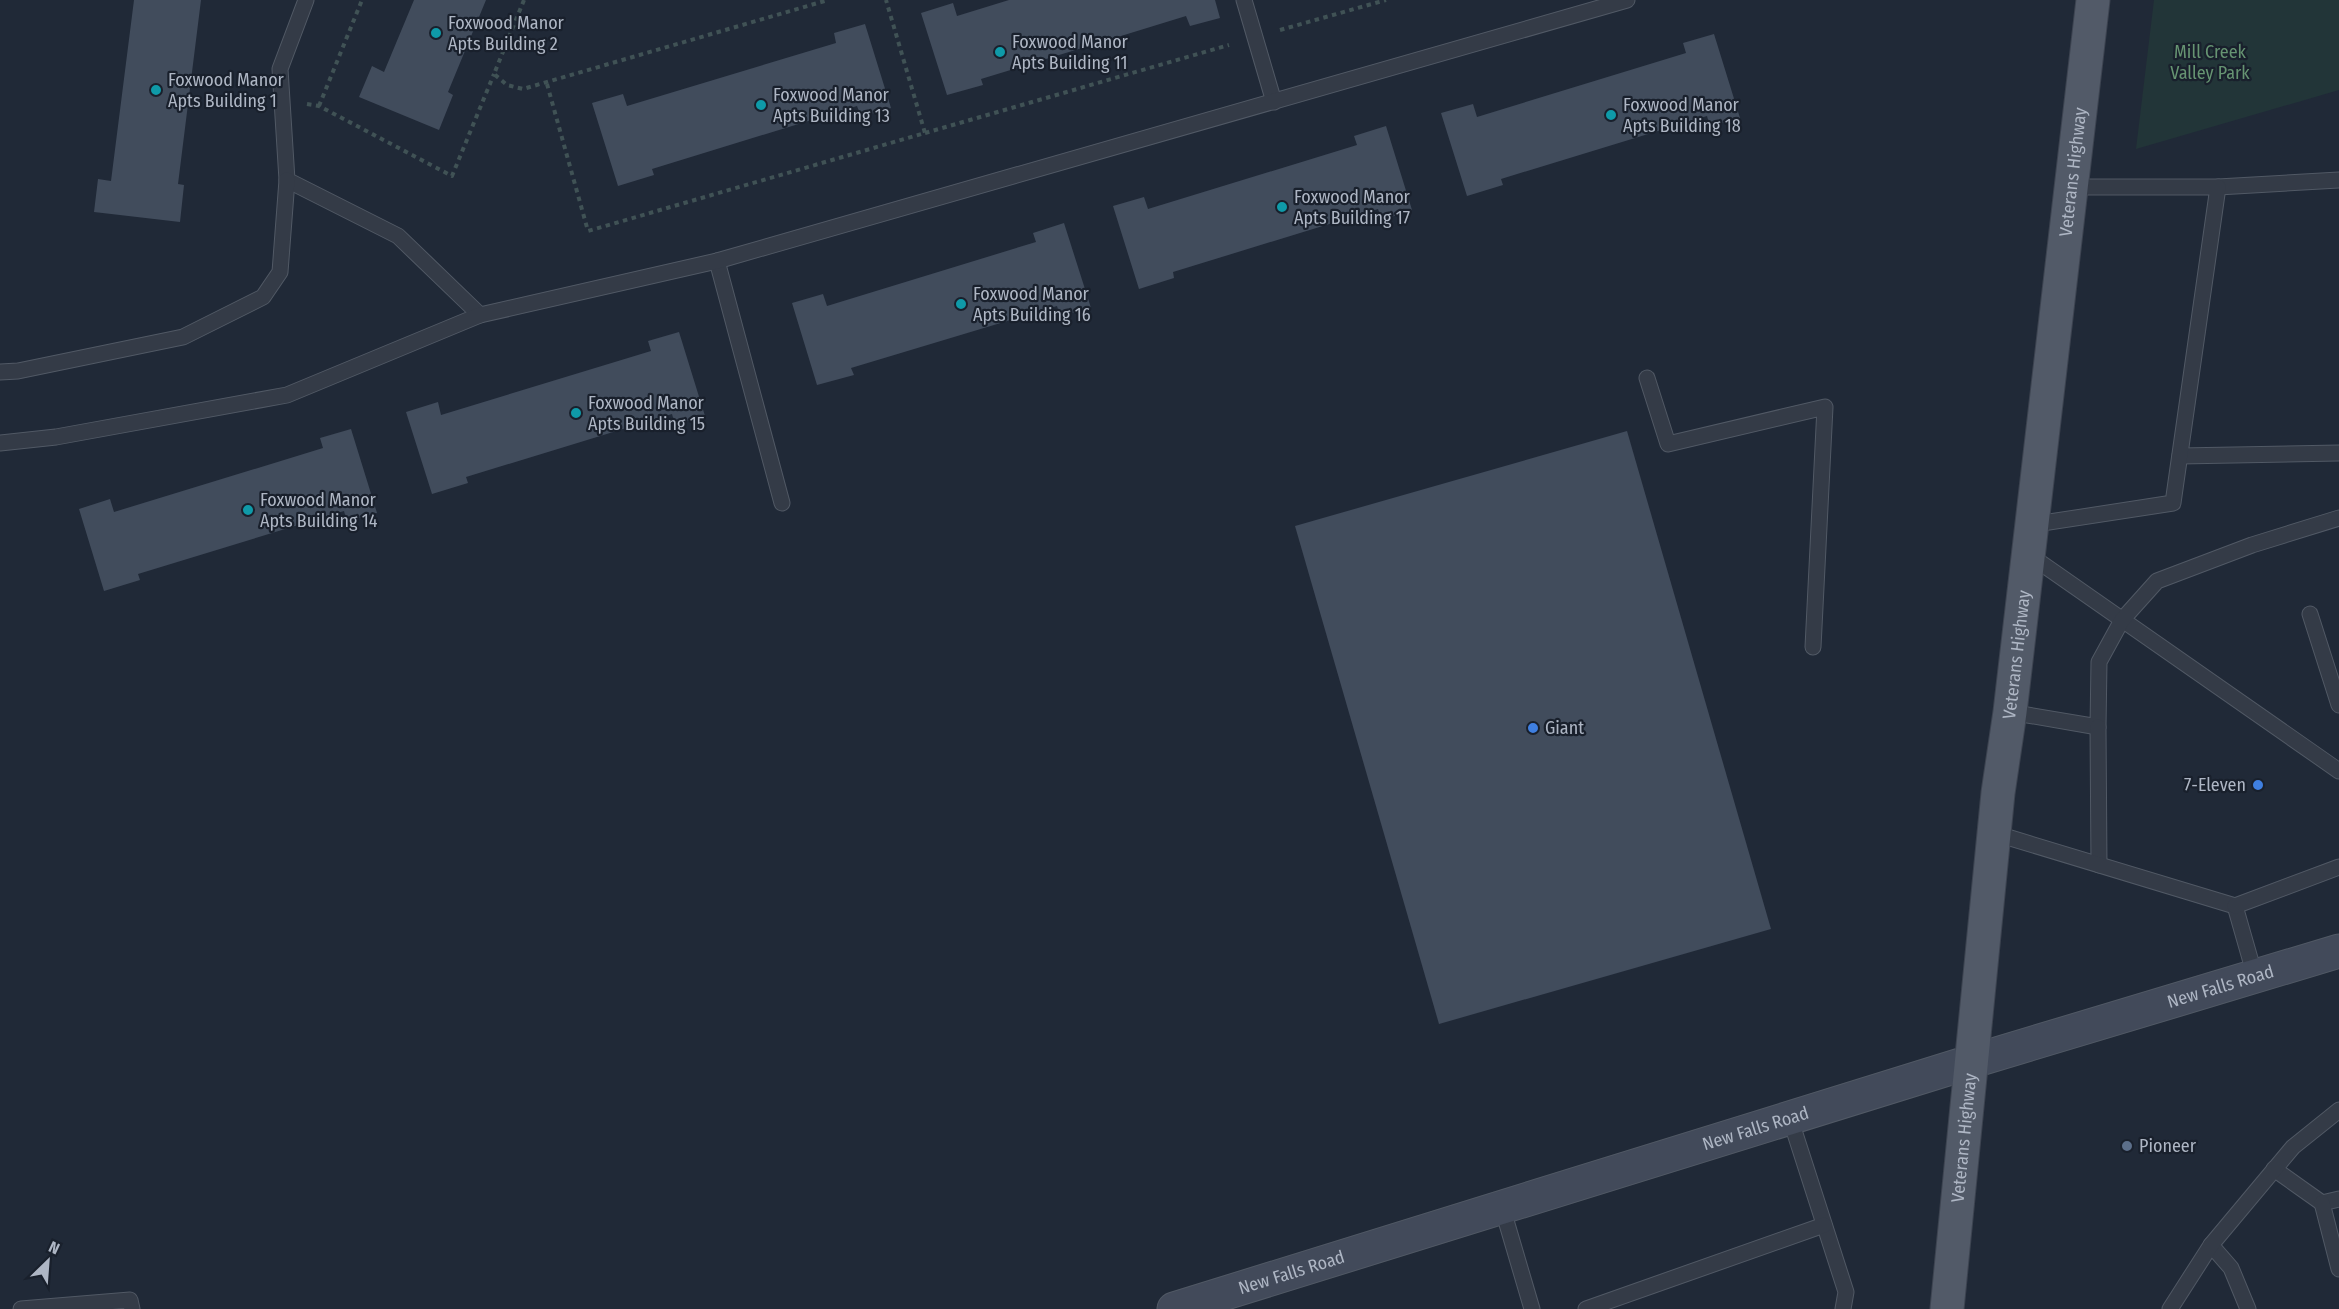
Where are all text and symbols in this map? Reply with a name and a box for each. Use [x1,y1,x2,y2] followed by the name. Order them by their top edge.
[448,12,565,55] place label: Foxwood Manor Apts Building 2
[429,26,443,40] marker: Foxwood Manor Apts Building 2
[1012,31,1129,74] place label: Foxwood Manor Apts Building 11
[2170,41,2250,84] park label: Mill Creek Valley Park
[993,45,1007,59] marker: Foxwood Manor Apts Building 11
[168,69,285,112] place label: Foxwood Manor Apts Building 1
[149,83,163,97] marker: Foxwood Manor Apts Building 1
[773,84,890,127] place label: Foxwood Manor Apts Building 13
[1623,94,1741,137] place label: Foxwood Manor Apts Building 18
[754,98,768,112] marker: Foxwood Manor Apts Building 13
[2055,106,2091,238] street label: Veterans Highway
[1604,108,1618,122] marker: Foxwood Manor Apts Building 18
[1294,186,1411,229] place label: Foxwood Manor Apts Building 17
[1275,200,1289,214] marker: Foxwood Manor Apts Building 17
[973,283,1091,326] place label: Foxwood Manor Apts Building 16
[954,297,968,311] marker: Foxwood Manor Apts Building 16
[588,392,705,435] place label: Foxwood Manor Apts Building 15
[569,406,583,420] marker: Foxwood Manor Apts Building 15
[260,489,378,532] place label: Foxwood Manor Apts Building 14
[241,503,255,517] marker: Foxwood Manor Apts Building 14
[1998,589,2035,721] street label: Veterans Highway
[1545,717,1584,739] place label: Giant
[1526,721,1540,735] marker: Giant
[2184,774,2246,796] place label: 7-Eleven
[2251,778,2265,792] marker: 7-Eleven
[2165,960,2276,1013] street label: New Falls Road
[1947,1072,1981,1203] street label: Veterans Highway
[1700,1102,1811,1155] street label: New Falls Road
[2139,1135,2197,1157] place label: Pioneer
[2120,1139,2134,1153] marker: Pioneer
[18,1231,78,1291] north arrow
[46,1237,62,1258] text: N
[1236,1246,1347,1299] street label: New Falls Road

